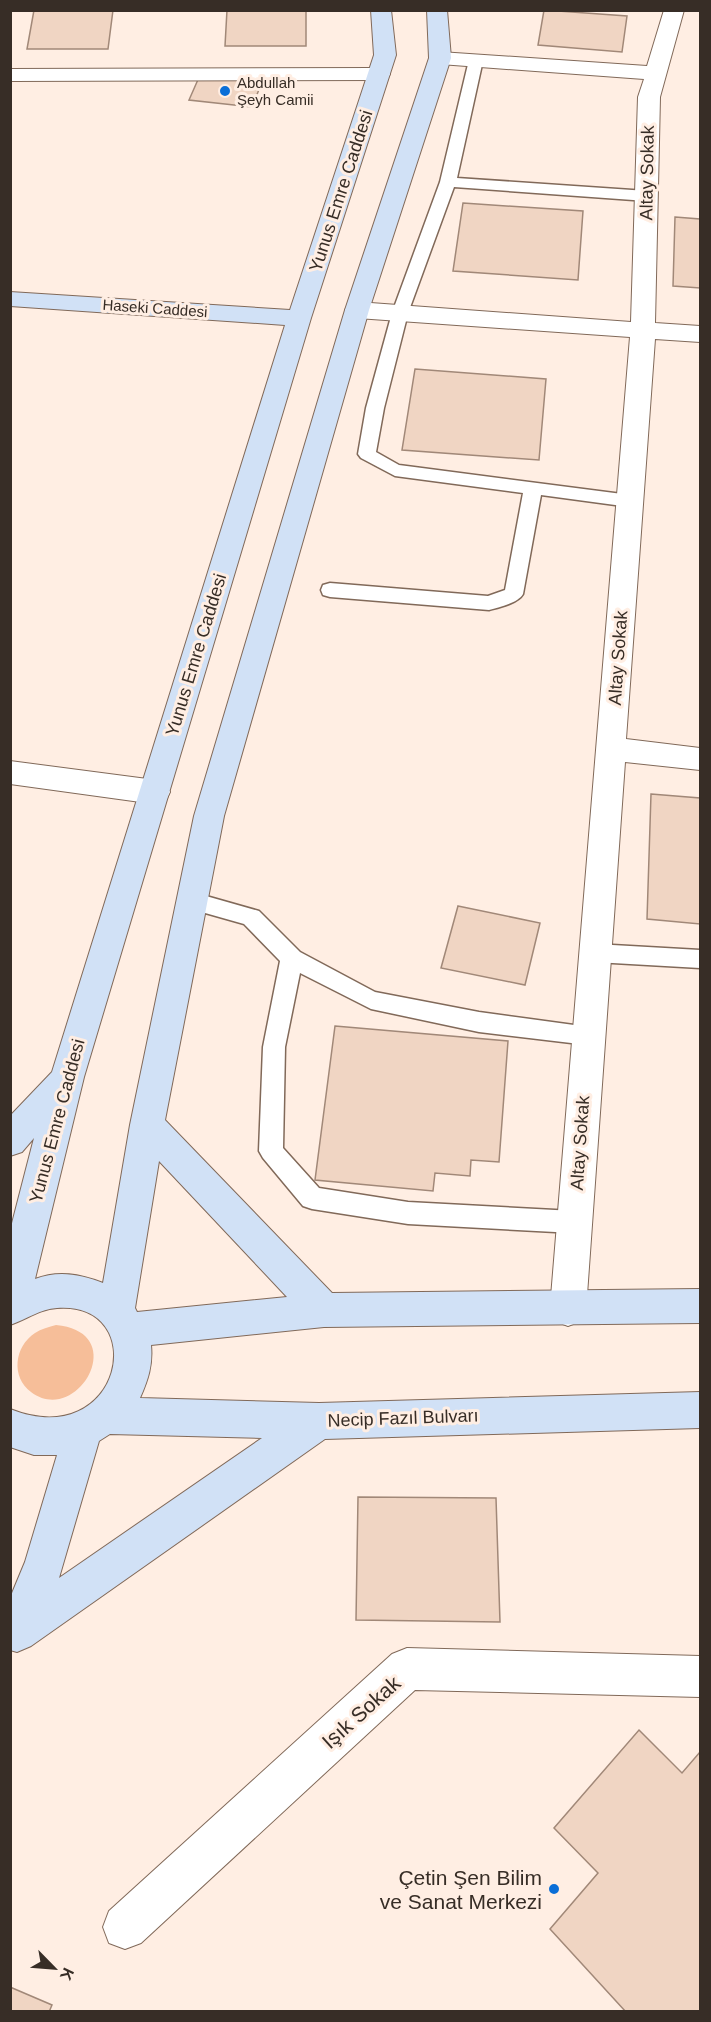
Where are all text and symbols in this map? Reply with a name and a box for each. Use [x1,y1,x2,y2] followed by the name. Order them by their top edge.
[237,74,314,108] place label: Abdullah Şeyh Camii
[218,84,232,98] marker: Abdullah Şeyh Camii
[305,108,377,274] street label: Yunus Emre Caddesi
[636,124,658,221] street label: Altay Sokak
[102,296,208,320] street label: Haseki Caddesi
[162,571,230,739] street label: Yunus Emre Caddesi
[605,609,631,706] street label: Altay Sokak
[25,1037,89,1205] street label: Yunus Emre Caddesi
[567,1094,593,1191] street label: Altay Sokak
[327,1405,479,1431] street label: Necip Fazıl Bulvarı
[317,1671,405,1753] street label: Işık Sokak
[380,1866,542,1913] place label: Çetin Şen Bilim ve Sanat Merkezi
[547,1882,561,1896] marker: Çetin Şen Bilim ve Sanat Merkezi
[24,1938,84,1998] north arrow
[57,1965,77,1983] text: K

